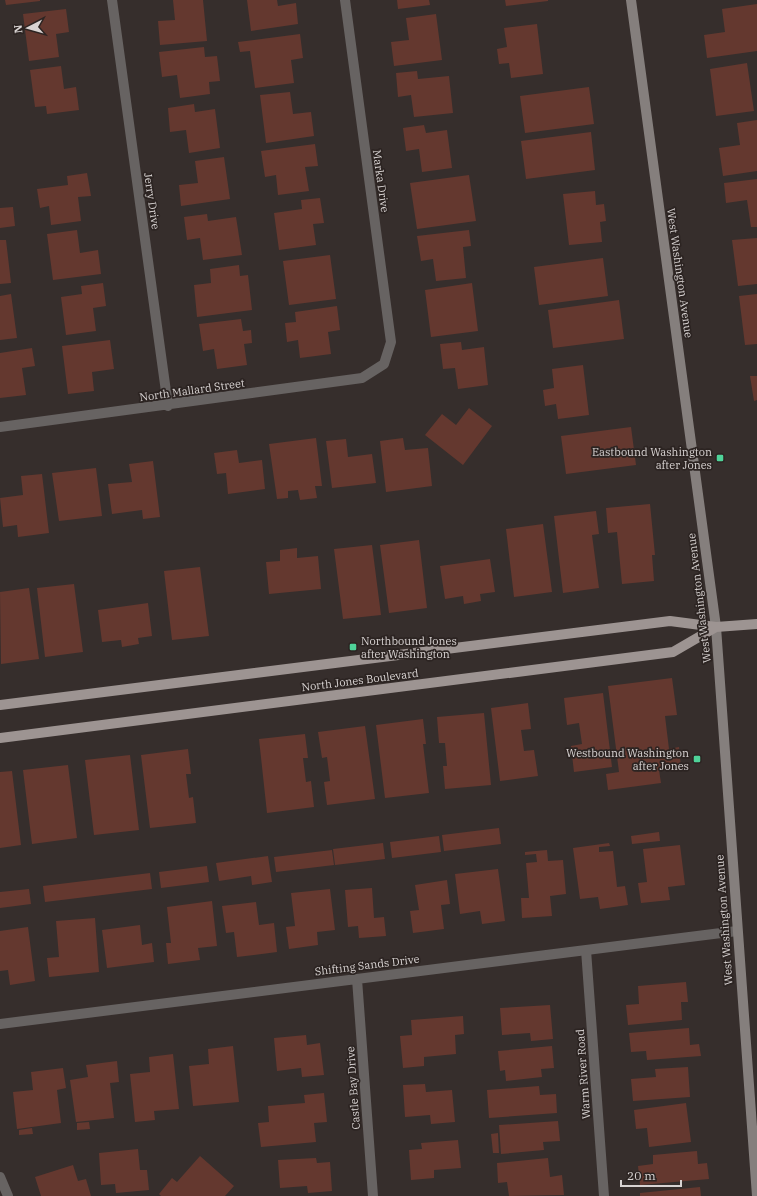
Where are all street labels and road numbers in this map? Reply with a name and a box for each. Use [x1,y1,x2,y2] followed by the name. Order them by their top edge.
[370,149,392,213] street label: Marka Drive
[141,172,163,230] street label: Jerry Drive
[664,207,696,339] street label: West Washington Avenue
[138,376,246,404] street label: North Mallard Street
[684,532,714,664] street label: West Washington Avenue
[301,666,420,694] street label: North Jones Boulevard
[712,854,736,986] street label: West Washington Avenue
[314,952,420,978] street label: Shifting Sands Drive
[573,1028,593,1119] street label: Warm River Road
[343,1046,363,1130] street label: Castle Bay Drive

